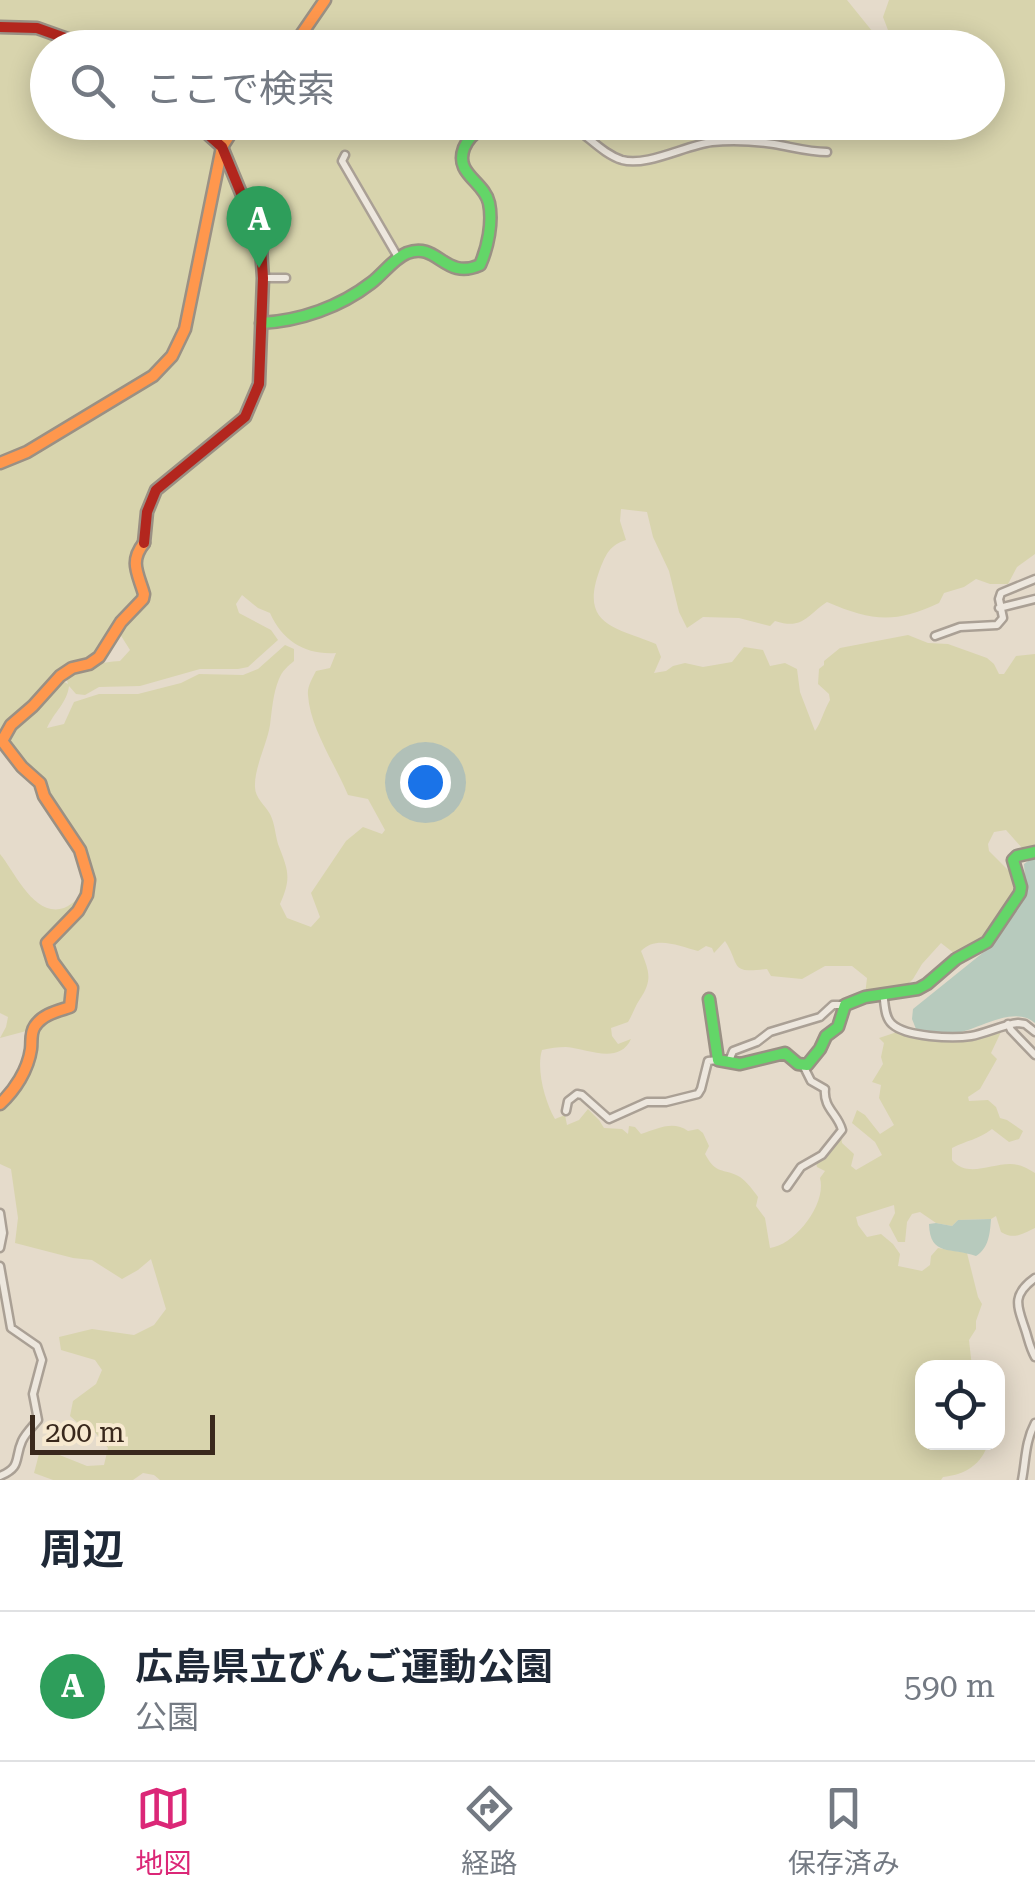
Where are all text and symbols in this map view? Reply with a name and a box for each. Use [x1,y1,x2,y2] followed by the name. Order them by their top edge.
[30,30,1005,140] search box
[65,58,120,113] icon: search
[145,67,335,111] text: ここで検索
[226,186,292,268] pin: A
[400,757,451,808] your location
[915,1360,1005,1450] map controls
[915,1360,1005,1450] button: locate
[30,1410,215,1454] scale bar
[45,1416,125,1449] text: 200 m
[40,1525,124,1574] text: 周辺
[135,1645,553,1689] text: 広島県立びんご運動公園
[61,1667,84,1705] text: A
[904,1667,995,1705] text: 590 m
[135,1698,199,1736] text: 公園
[135,1781,191,1881] tab: 地図
[461,1781,518,1881] tab: 経路
[788,1781,900,1881] tab: 保存済み

